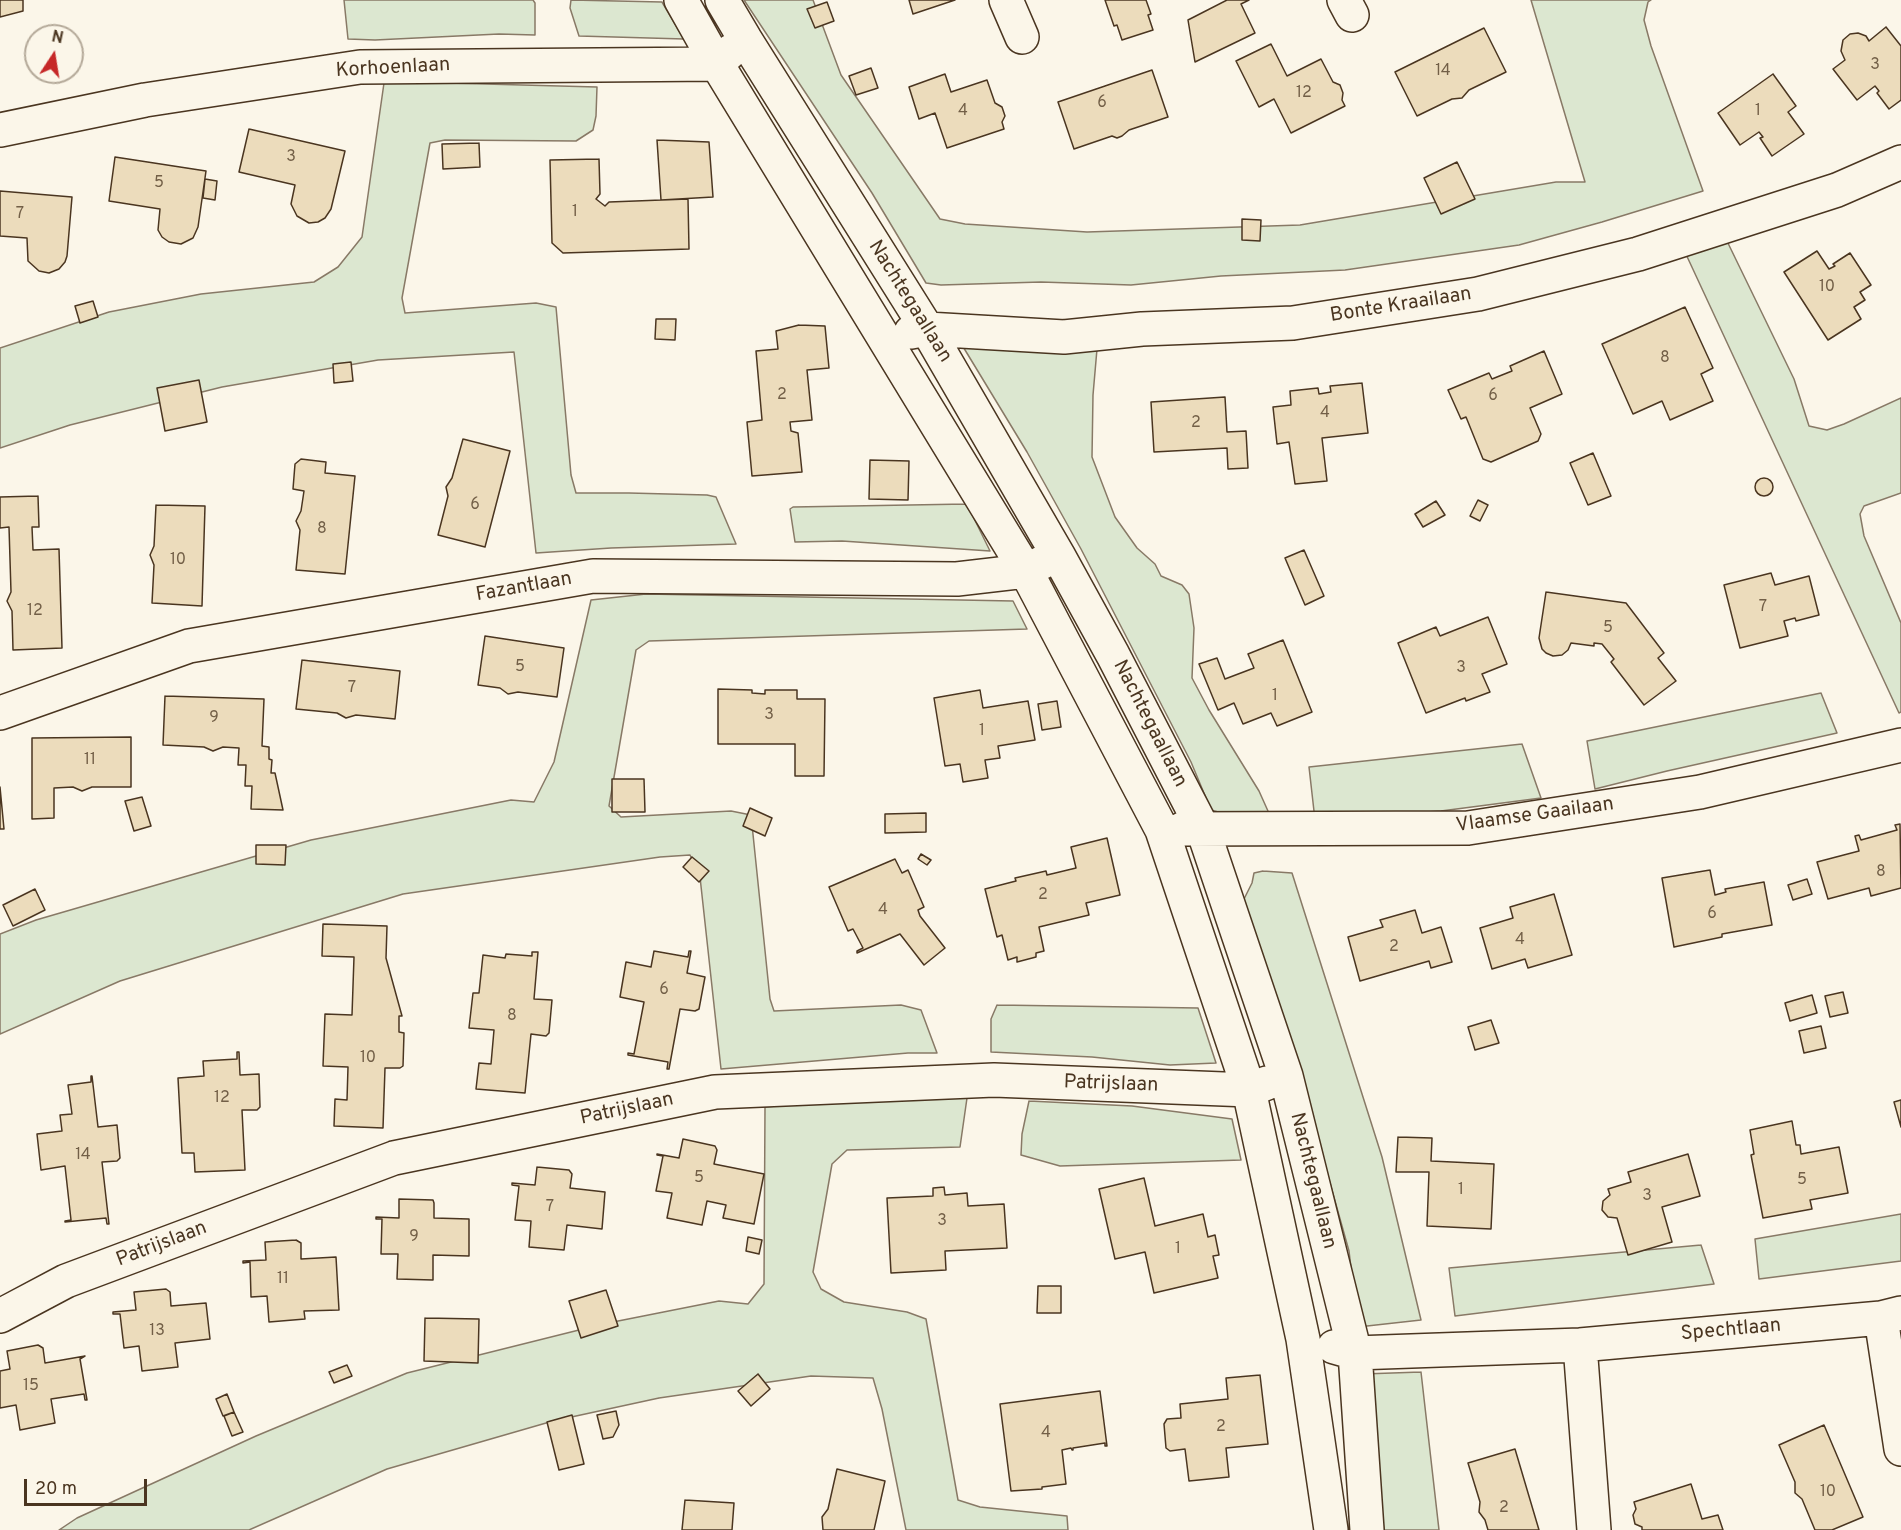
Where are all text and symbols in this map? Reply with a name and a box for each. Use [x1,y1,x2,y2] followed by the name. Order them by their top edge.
[24,24,84,84] north arrow
[50,27,65,49] text: N
[335,54,451,84] street label: Korhoenlaan
[1870,56,1880,76] house number: 3
[1435,62,1451,82] house number: 14
[1296,84,1312,104] house number: 12
[1097,94,1107,114] house number: 6
[958,102,968,122] house number: 4
[1755,102,1761,122] house number: 1
[286,148,296,168] house number: 3
[154,174,164,194] house number: 5
[572,203,578,223] house number: 1
[16,205,24,225] house number: 7
[862,236,956,368] street label: Nachtegaallaan
[1819,278,1835,298] house number: 10
[1329,283,1473,329] street label: Bonte Kraailaan
[1660,349,1670,369] house number: 8
[777,386,787,406] house number: 2
[1488,387,1498,407] house number: 6
[1320,404,1330,424] house number: 4
[1191,414,1201,434] house number: 2
[470,496,480,516] house number: 6
[317,520,327,540] house number: 8
[170,551,186,571] house number: 10
[474,568,574,608] street label: Fazantlaan
[1759,598,1767,618] house number: 7
[27,602,43,622] house number: 12
[1603,619,1613,639] house number: 5
[1107,656,1191,792] street label: Nachtegaallaan
[515,658,525,678] house number: 5
[1456,659,1466,679] house number: 3
[348,679,356,699] house number: 7
[1272,687,1278,707] house number: 1
[764,706,774,726] house number: 3
[209,709,219,729] house number: 9
[979,722,985,742] house number: 1
[84,751,96,771] house number: 11
[1455,793,1615,839] street label: Vlaamse Gaailaan
[1876,863,1886,883] house number: 8
[1038,886,1048,906] house number: 2
[878,901,888,921] house number: 4
[1707,905,1717,925] house number: 6
[1515,931,1525,951] house number: 4
[1389,938,1399,958] house number: 2
[659,981,669,1001] house number: 6
[507,1007,517,1027] house number: 8
[360,1049,376,1069] house number: 10
[1063,1071,1159,1099] street label: Patrijslaan
[578,1088,676,1132] street label: Patrijslaan
[214,1089,230,1109] house number: 12
[1283,1110,1341,1252] street label: Nachtegaallaan
[75,1146,91,1166] house number: 14
[694,1169,704,1189] house number: 5
[1797,1171,1807,1191] house number: 5
[1458,1181,1464,1201] house number: 1
[1642,1187,1652,1207] house number: 3
[546,1198,554,1218] house number: 7
[937,1212,947,1232] house number: 3
[113,1217,211,1273] street label: Patrijslaan
[409,1228,419,1248] house number: 9
[1175,1240,1181,1260] house number: 1
[277,1270,289,1290] house number: 11
[1680,1315,1782,1347] street label: Spechtlaan
[149,1322,165,1342] house number: 13
[23,1377,39,1397] house number: 15
[1216,1418,1226,1438] house number: 2
[1041,1424,1051,1444] house number: 4
[27,1467,150,1505] scale bar
[35,1478,77,1501] text: 20 m
[1820,1483,1836,1503] house number: 10
[1499,1499,1509,1519] house number: 2

